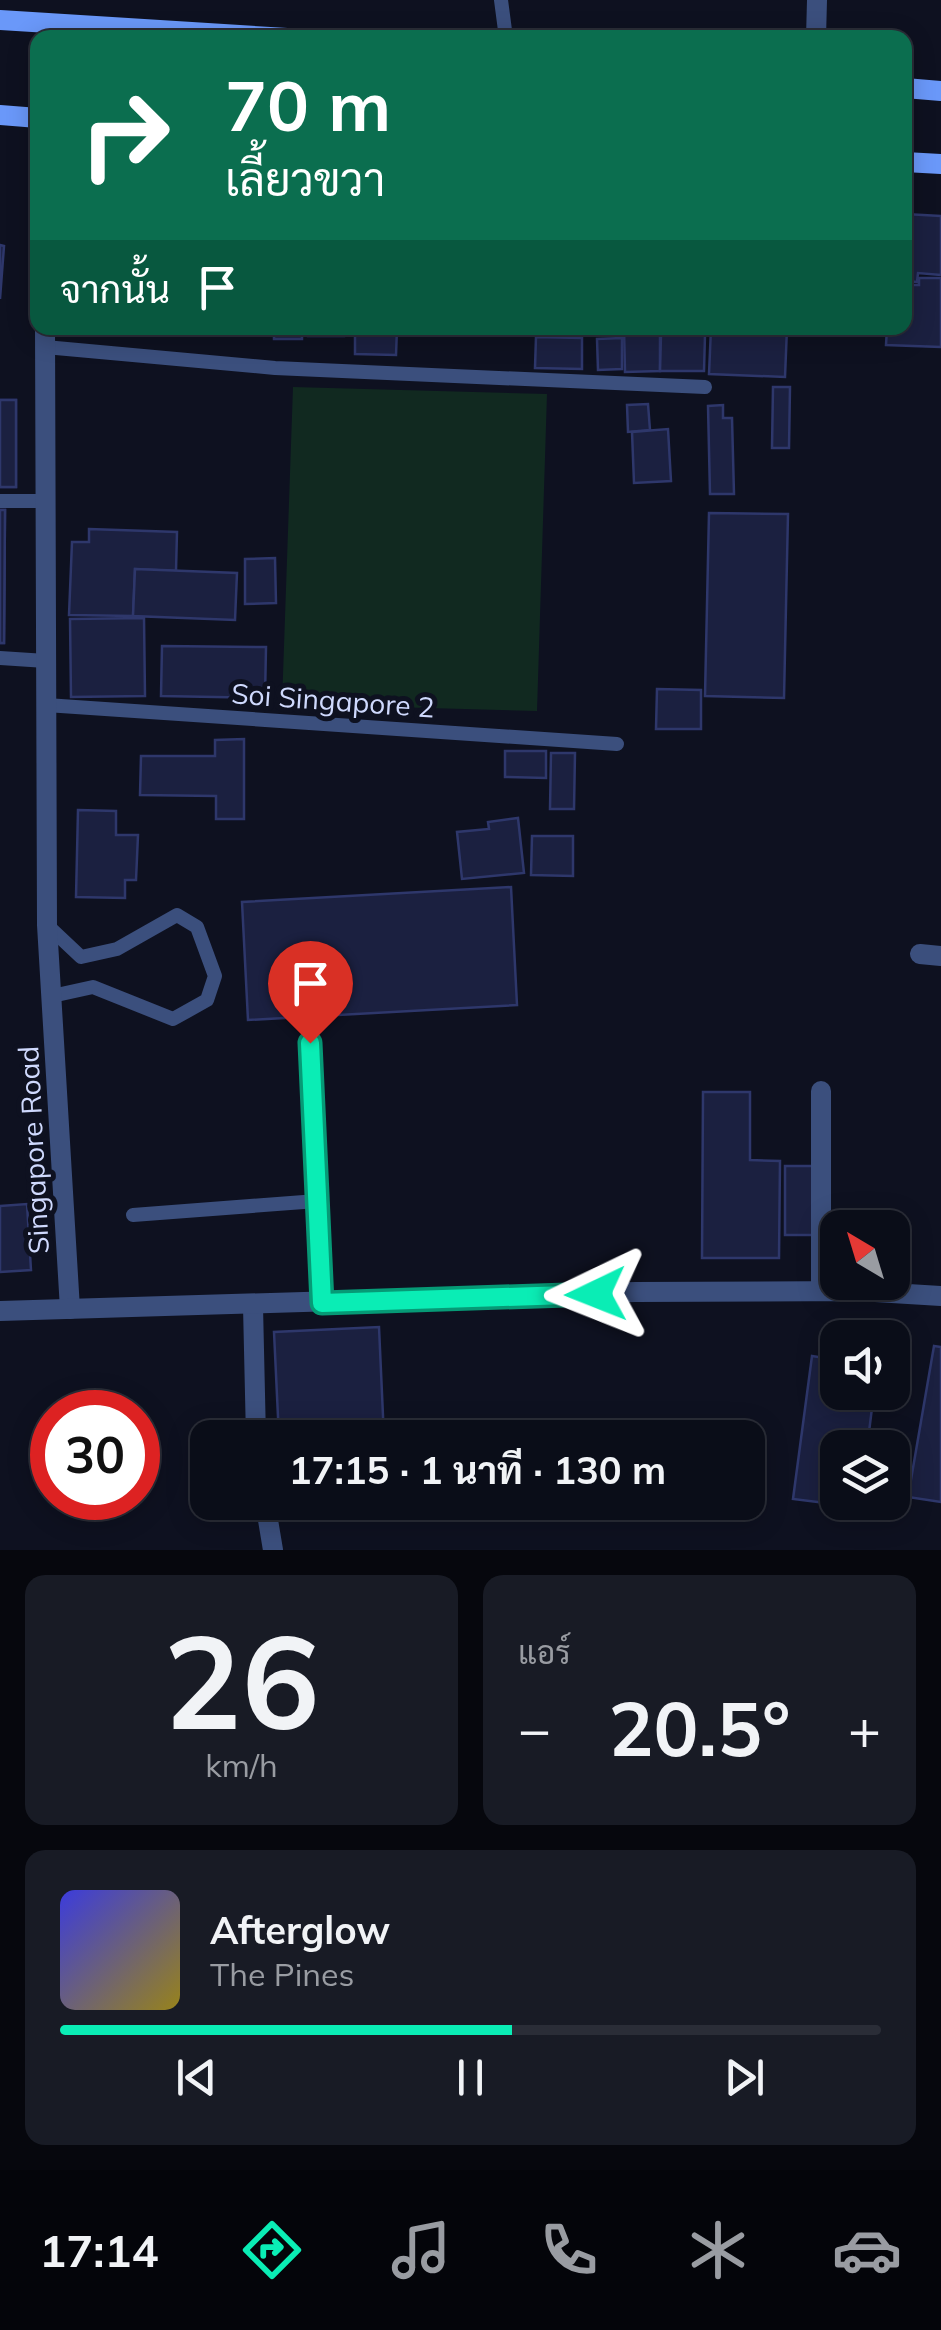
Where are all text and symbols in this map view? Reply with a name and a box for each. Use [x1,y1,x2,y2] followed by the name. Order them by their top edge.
[225,61,391,149] text: 70 m
[60,70,190,200] icon: right
[225,151,385,207] text: เลี้ยวขวา
[190,260,245,315] icon: arrive
[60,265,170,313] text: จากนั้น
[230,675,436,725] street label: Soi Singapore 2
[268,941,353,1044] pin
[283,956,338,1011] icon: arrive
[10,1045,56,1255] street label: Singapore Road
[820,1210,910,1300] north arrow
[820,1210,910,1520] map controls
[544,1242,648,1346] position arrow
[820,1320,910,1410] button: sound
[30,1390,160,1520] speed limit sign: 30
[820,1430,910,1520] button: layers
[289,1446,666,1494] text: 17:15 · 1 นาที · 130 m
[163,1598,320,1762] text: 26
[518,1632,571,1672] text: แอร์
[608,1681,791,1775] text: 20.5°
[518,1694,551,1763] text: −
[848,1694,881,1763] text: +
[205,1745,278,1785] text: km/h
[210,1906,390,1954] text: Afterglow
[210,1954,354,1994] text: The Pines
[169,2050,224,2105] icon: previous
[443,2050,498,2105] icon: pause
[717,2050,772,2105] icon: next
[237,2215,307,2285] icon: directions
[386,2215,456,2285] icon: music
[534,2215,604,2285] icon: phone
[683,2215,753,2285] icon: climate
[832,2215,902,2285] icon: car
[39,2222,158,2278] text: 17:14

